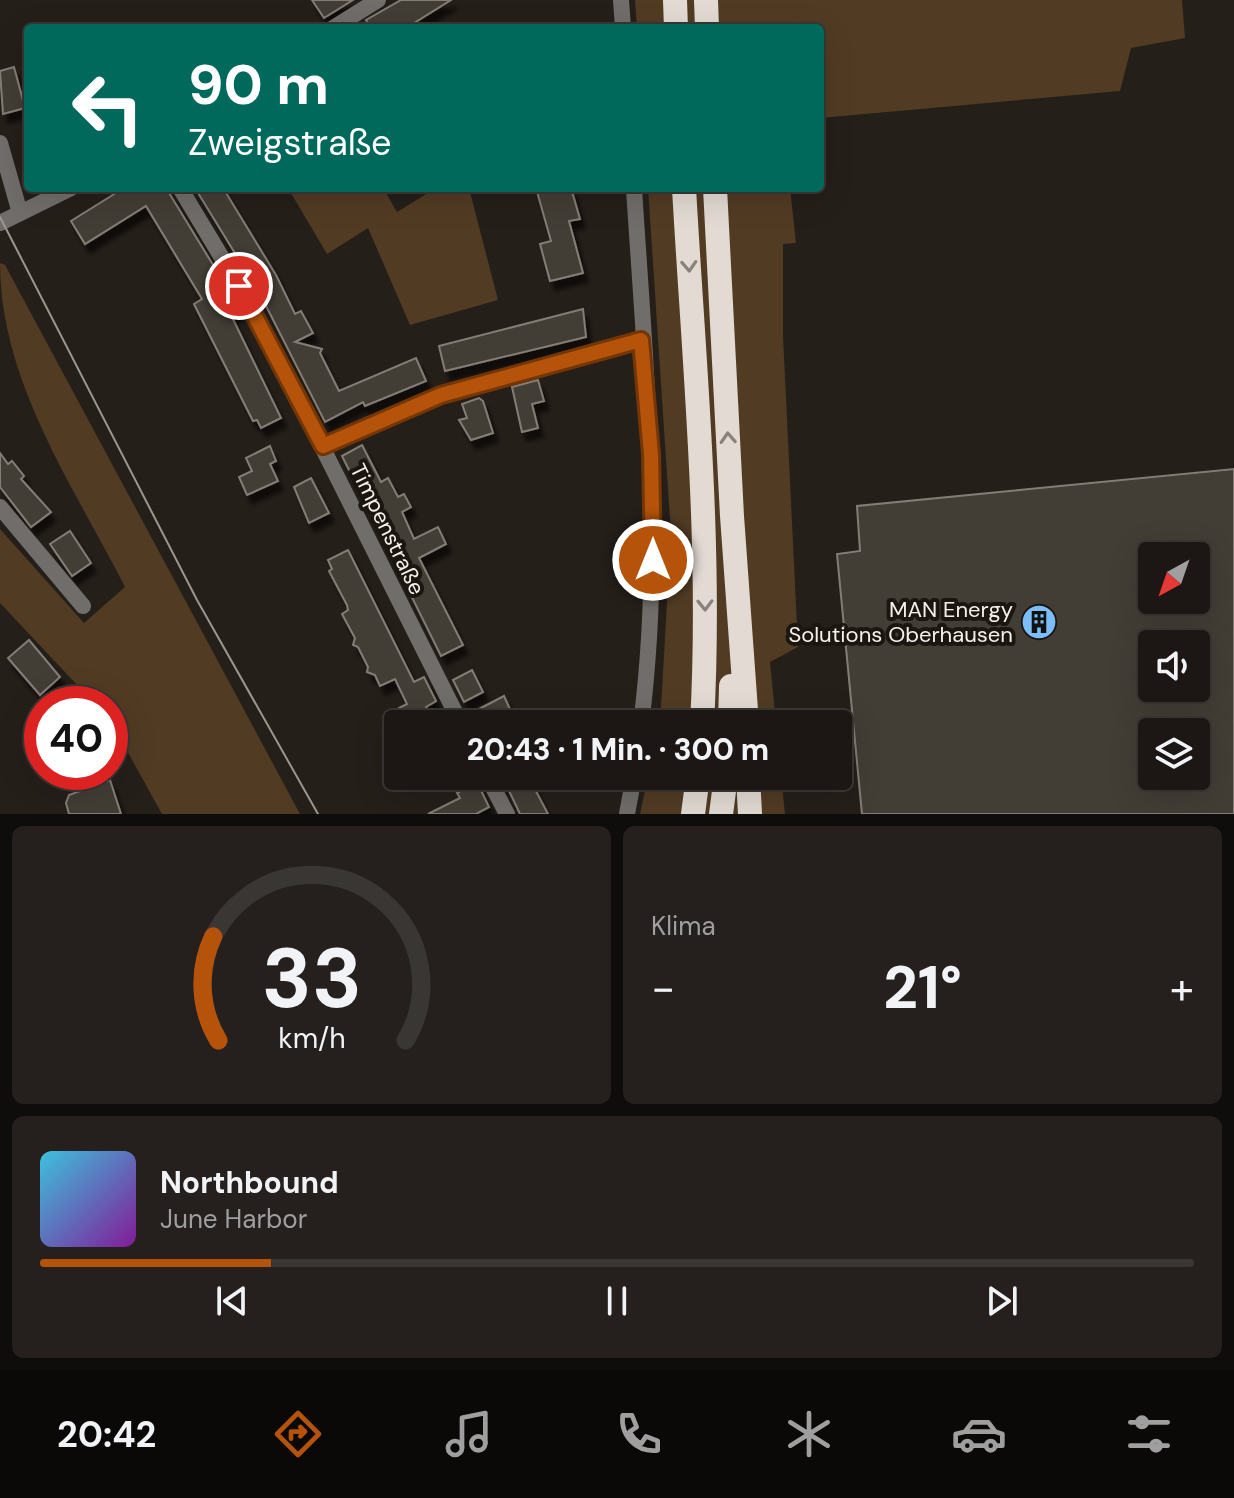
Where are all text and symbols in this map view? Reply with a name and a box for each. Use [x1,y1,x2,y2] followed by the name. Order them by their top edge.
[188,48,329,121] text: 90 m
[56,56,160,160] icon: left
[188,119,391,166] text: Zweigstraße
[205,252,273,320] pin
[680,260,697,273] one-way arrow
[217,264,261,308] icon: arrive
[720,431,737,444] one-way arrow
[343,459,432,599] street label: Timpenstraße
[611,518,695,602] position arrow
[1138,542,1210,614] north arrow
[1138,542,1210,790] map controls
[788,595,1013,649] place label: MAN Energy Solutions Oberhausen
[696,599,714,612] one-way arrow
[1020,603,1058,641] building icon: MAN Energy Solutions Oberhausen
[1138,630,1210,702] button: sound
[24,686,128,790] speed limit sign: 40
[1138,718,1210,790] button: layers
[467,730,769,769] text: 20:43 · 1 Min. · 300 m
[651,909,716,943] text: Klima
[261,924,362,1033] text: 33
[883,948,962,1027] text: 21°
[651,959,675,1017] text: −
[1170,959,1194,1017] text: +
[278,1020,345,1057] text: km/h
[160,1163,339,1202] text: Northbound
[160,1202,307,1236] text: June Harbor
[210,1279,254,1323] icon: previous
[595,1279,639,1323] icon: pause
[980,1279,1024,1323] icon: next
[270,1406,326,1462] icon: directions
[441,1406,497,1462] icon: music
[611,1406,667,1462] icon: phone
[781,1406,837,1462] icon: climate
[951,1406,1007,1462] icon: car
[1121,1406,1177,1462] icon: filters
[57,1411,156,1458] text: 20:42

